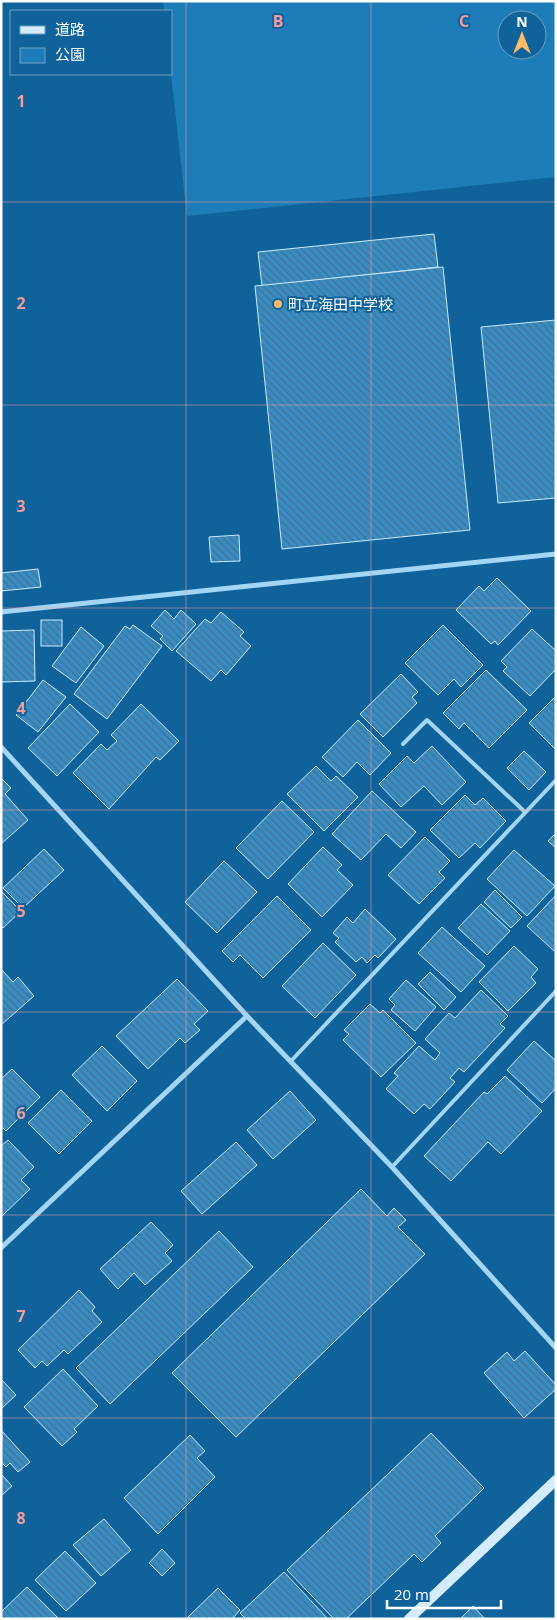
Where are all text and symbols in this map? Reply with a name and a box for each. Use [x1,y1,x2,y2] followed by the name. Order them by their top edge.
[10,10,172,75] legend
[273,10,283,32] text: B
[459,10,469,32] text: C
[497,10,547,60] north arrow
[516,12,528,31] text: N
[55,19,85,39] text: 道路
[55,44,85,64] text: 公園
[16,90,26,112] text: 1
[16,292,26,314] text: 2
[288,294,393,314] place label: 町立海田中学校
[272,298,284,310] marker: 町立海田中学校
[16,495,26,517] text: 3
[16,697,26,719] text: 4
[16,900,26,922] text: 5
[16,1102,26,1124] text: 6
[16,1305,26,1327] text: 7
[16,1507,26,1529] text: 8
[387,1578,501,1610] scale bar
[394,1584,429,1604] text: 20 m

